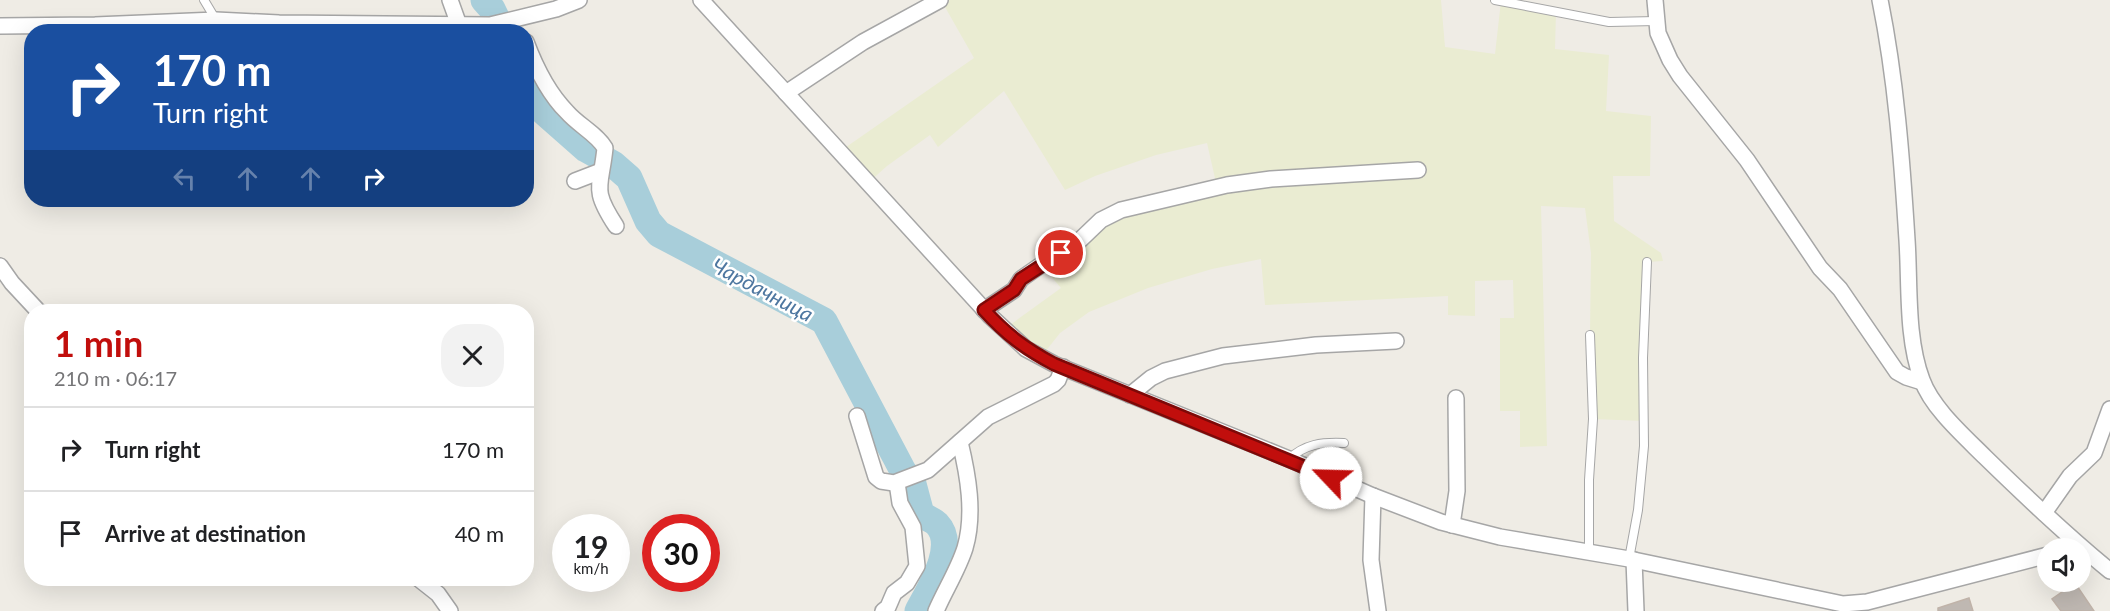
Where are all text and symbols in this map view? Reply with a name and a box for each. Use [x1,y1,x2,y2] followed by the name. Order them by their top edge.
[153,45,271,95] text: 170 m
[54,48,132,126] icon: right
[153,96,268,129] text: Turn right
[168,162,201,195] icon: left
[231,162,264,195] icon: ahead
[294,162,327,195] icon: ahead
[357,162,390,195] icon: right
[1035,227,1086,278] pin
[1044,236,1077,269] icon: arrive
[708,252,818,326] water label: Чардачница
[54,321,143,365] text: 1 min
[441,324,504,387] button: close
[54,366,177,390] text: 210 m · 06:17
[54,433,87,466] icon: right
[105,436,200,463] text: Turn right
[442,436,504,463] text: 170 m
[1299,446,1363,510] position arrow
[642,514,720,592] speed limit sign: 30
[54,517,87,550] icon: arrive
[105,520,306,547] text: Arrive at destination
[455,520,504,547] text: 40 m
[574,528,608,564] text: 19
[2037,538,2091,592] map controls
[2037,538,2091,592] button: sound
[573,559,609,577] text: km/h

